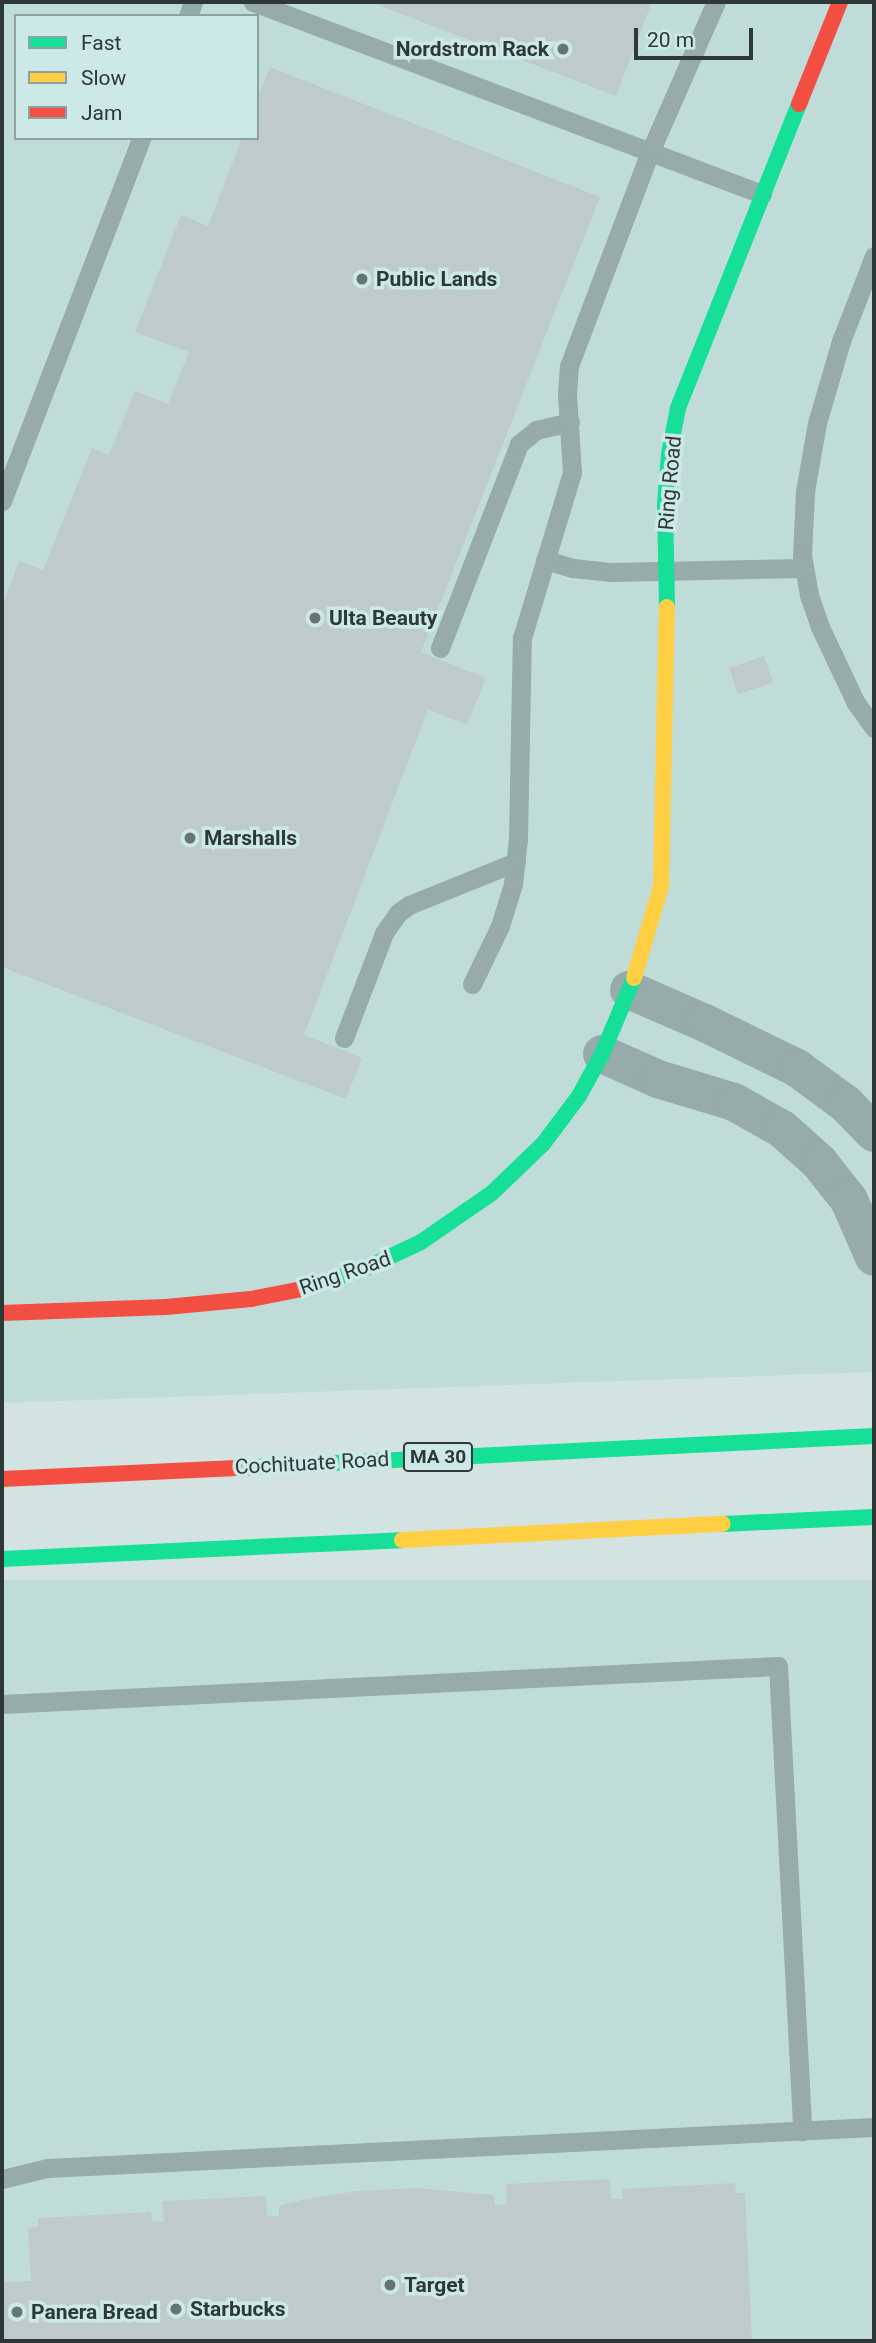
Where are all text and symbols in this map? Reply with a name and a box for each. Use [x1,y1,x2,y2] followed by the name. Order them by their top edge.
[14,14,259,140] legend
[638,14,757,58] scale bar
[647,28,694,52] text: 20 m
[81,31,121,55] text: Fast
[396,36,549,62] place label: Nordstrom Rack
[555,41,571,57] marker: Nordstrom Rack
[81,66,126,90] text: Slow
[81,101,122,125] text: Jam
[376,266,497,292] place label: Public Lands
[354,271,370,287] marker: Public Lands
[653,435,687,531] street label: Ring Road
[329,605,437,631] place label: Ulta Beauty
[307,610,323,626] marker: Ulta Beauty
[204,825,297,851] place label: Marshalls
[182,830,198,846] marker: Marshalls
[296,1246,394,1300] street label: Ring Road
[401,1442,475,1472] road number: MA 30
[234,1446,390,1480] street label: Cochituate Road
[404,2272,465,2298] place label: Target
[382,2277,398,2293] marker: Target
[190,2296,285,2322] place label: Starbucks
[31,2299,158,2325] place label: Panera Bread
[168,2301,184,2317] marker: Starbucks
[9,2304,25,2320] marker: Panera Bread

